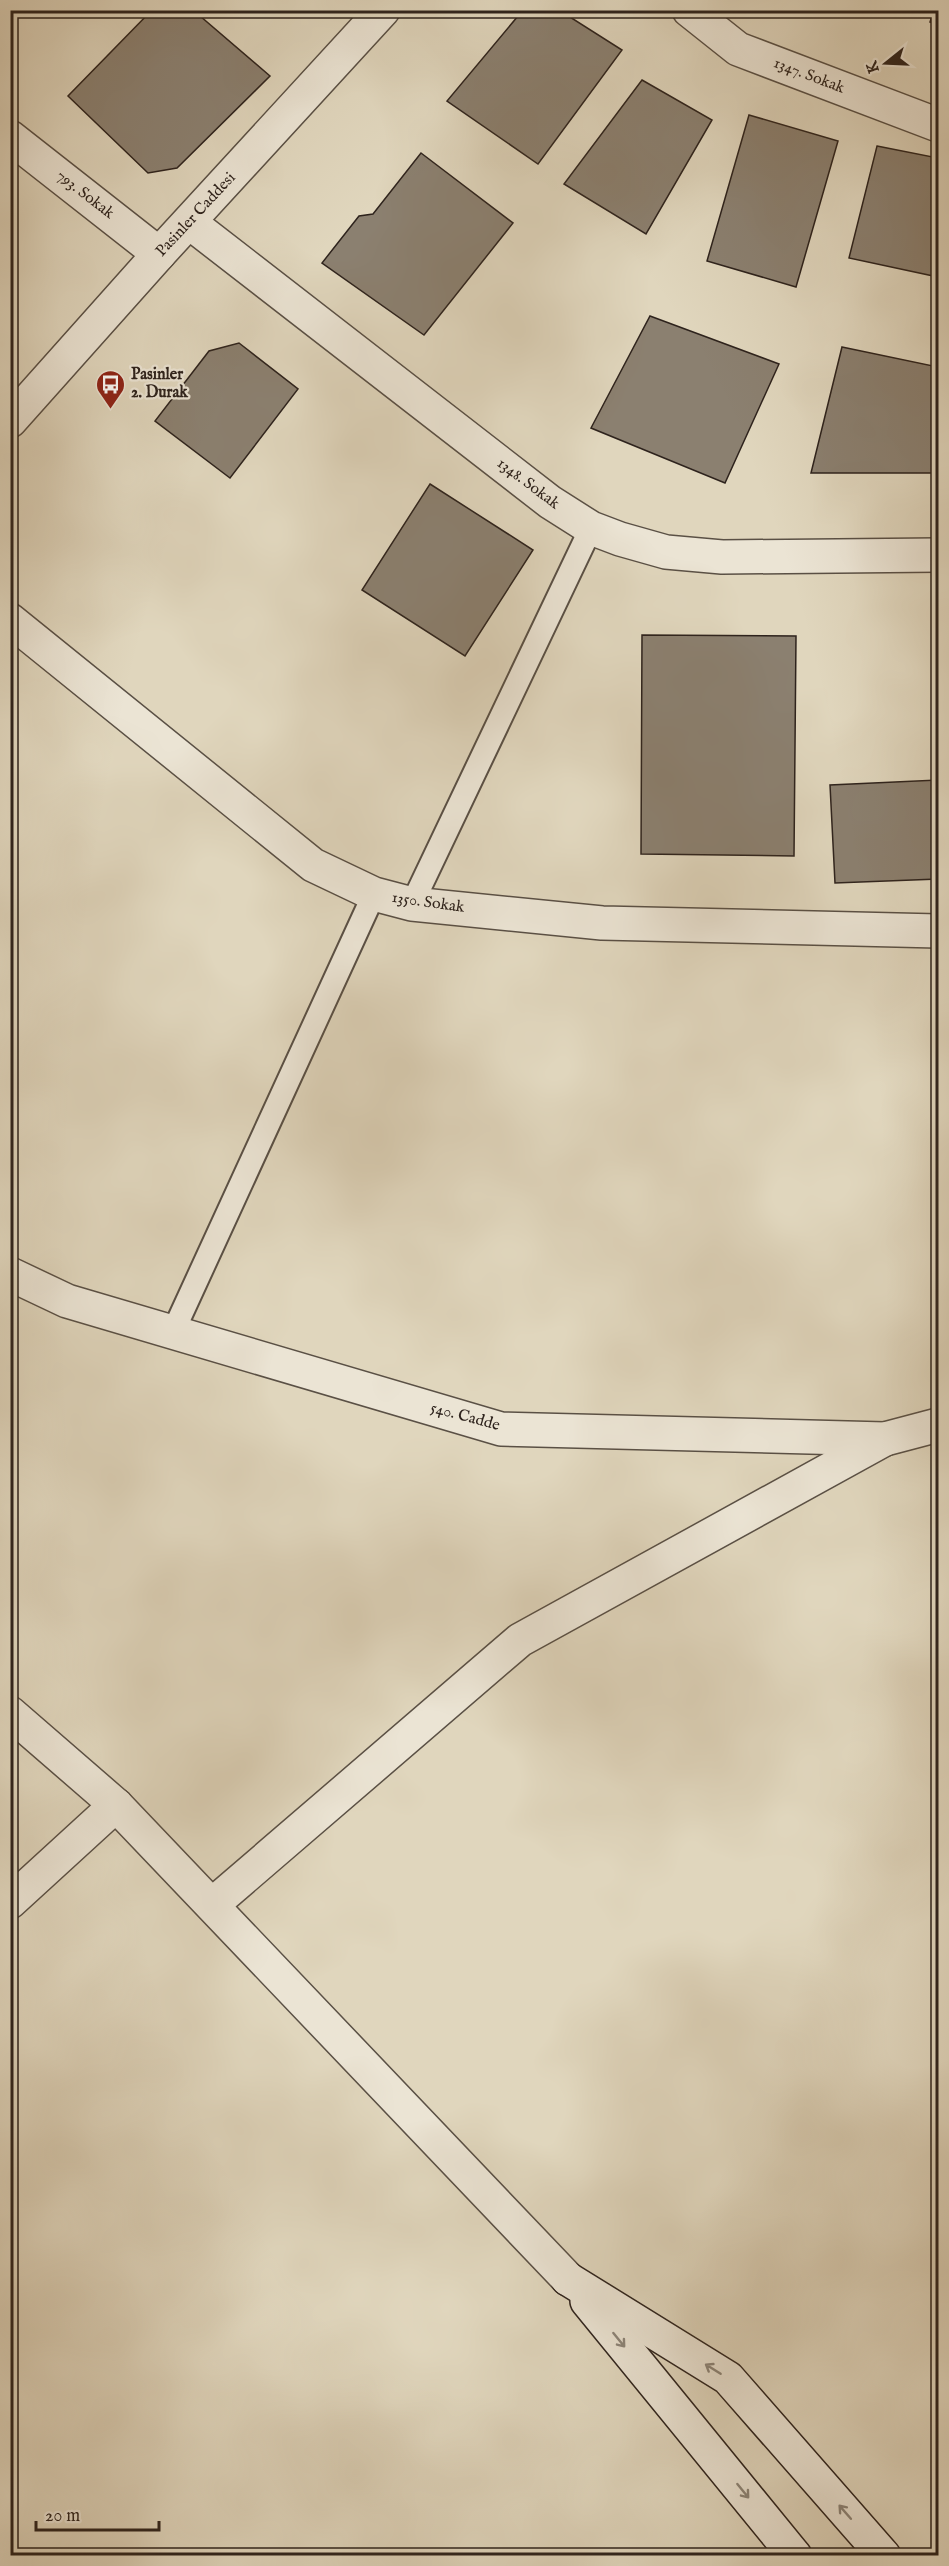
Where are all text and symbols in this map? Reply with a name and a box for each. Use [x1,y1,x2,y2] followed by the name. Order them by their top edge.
[856,33,916,93] north arrow
[771,53,848,99] street label: 1347. Sokak
[862,57,885,76] text: K
[52,166,118,224] street label: 793. Sokak
[152,169,240,261] street label: Pasinler Caddesi
[131,365,188,403] place label: Pasinler 2. Durak
[94,368,126,410] bus stop icon: Pasinler 2. Durak
[493,454,564,514] street label: 1348. Sokak
[390,888,466,918] street label: 1350. Sokak
[428,1398,502,1436] street label: 540. Cadde
[612,2332,625,2348] one-way arrow
[705,2363,722,2375] one-way arrow
[736,2483,749,2499] one-way arrow
[36,2494,159,2532] scale bar
[838,2504,852,2519] one-way arrow
[45,2505,80,2528] text: 20 m

